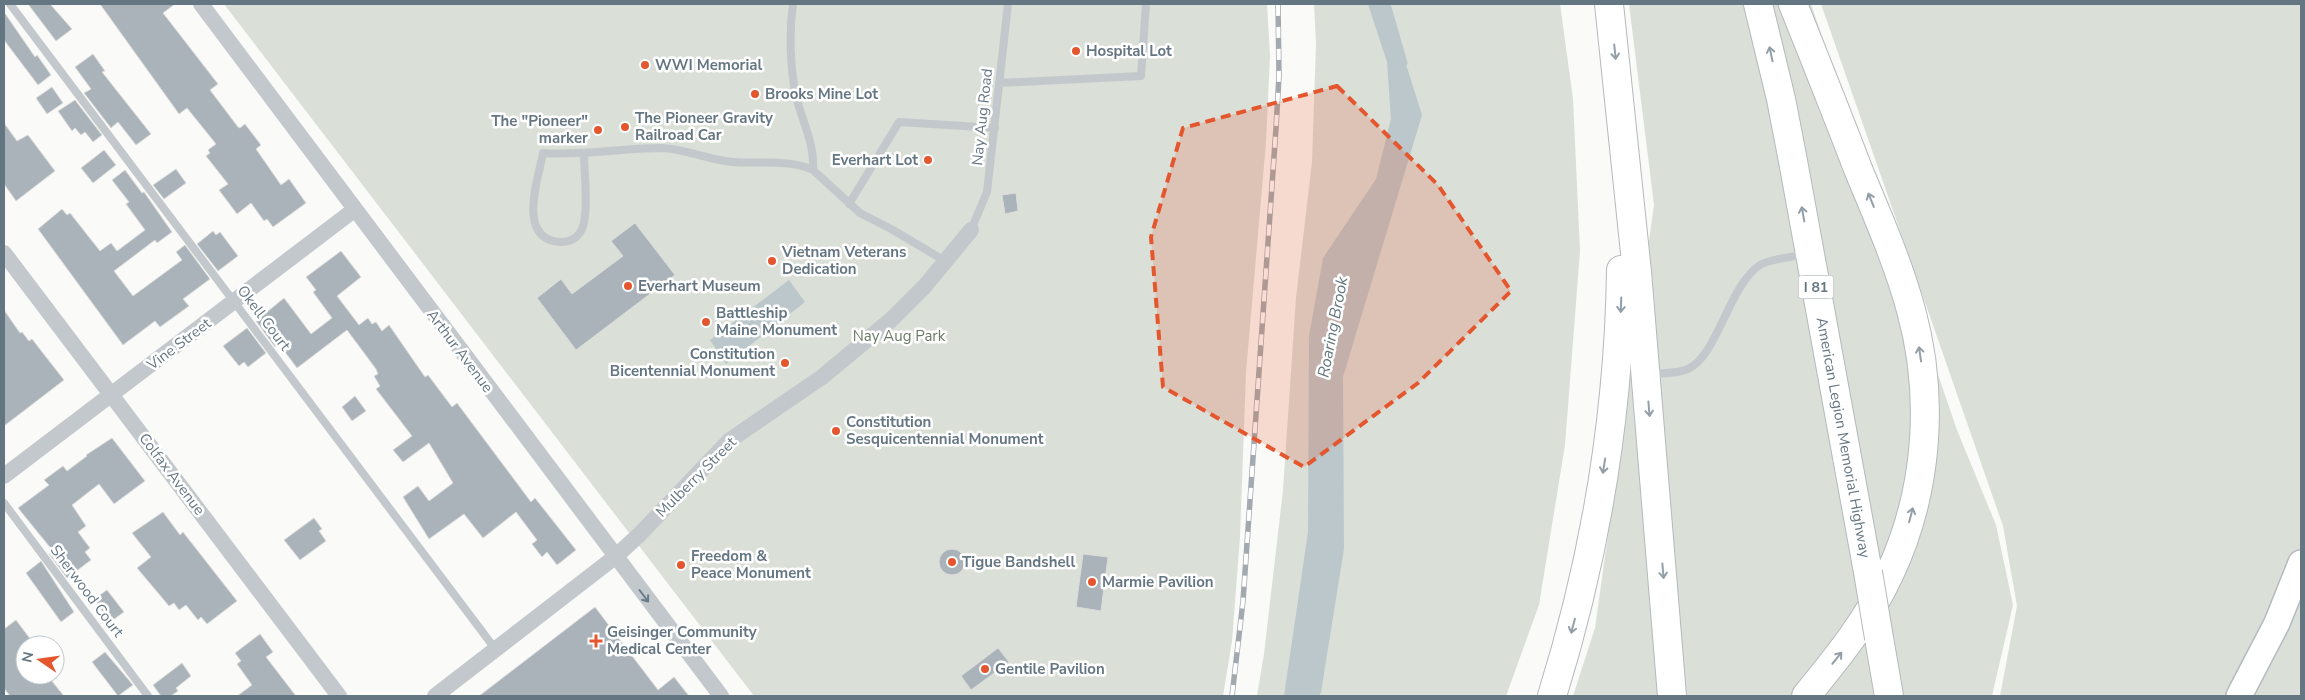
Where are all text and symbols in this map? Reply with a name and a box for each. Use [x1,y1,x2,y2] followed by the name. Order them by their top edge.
[1086,41,1172,61] place label: Hospital Lot
[1610,44,1620,60] one-way arrow
[1070,45,1082,57] marker: Hospital Lot
[1765,47,1775,63] one-way arrow
[655,55,763,75] place label: WWI Memorial
[639,59,651,71] marker: WWI Memorial
[967,68,997,166] street label: Nay Aug Road
[765,84,878,104] place label: Brooks Mine Lot
[749,88,761,100] marker: Brooks Mine Lot
[635,108,773,145] place label: The Pioneer Gravity Railroad Car
[491,111,588,148] place label: The "Pioneer" marker
[619,121,631,133] marker: The Pioneer Gravity Railroad Car
[592,124,604,136] marker: The "Pioneer" marker
[832,150,918,170] place label: Everhart Lot
[922,154,934,166] marker: Everhart Lot
[1866,193,1875,208] one-way arrow
[1797,206,1807,222] one-way arrow
[781,242,906,279] place label: Vietnam Veterans Dedication
[766,255,778,267] marker: Vietnam Veterans Dedication
[1312,274,1354,379] water label: Roaring Brook
[638,276,761,296] place label: Everhart Museum
[1798,276,1834,298] road number: I 81
[622,280,634,292] marker: Everhart Museum
[233,281,296,355] street label: Okell Court
[1616,296,1625,312] one-way arrow
[716,303,837,340] place label: Battleship Maine Monument
[422,305,498,397] street label: Arthur Avenue
[142,313,216,375] street label: Vine Street
[700,316,712,328] marker: Battleship Maine Monument
[1812,316,1875,560] street label: American Legion Memorial Highway
[853,326,946,346] park label: Nay Aug Park
[610,344,775,381] place label: Constitution Bicentennial Monument
[1915,346,1925,362] one-way arrow
[779,357,791,369] marker: Constitution Bicentennial Monument
[1644,400,1653,416] one-way arrow
[846,412,1044,449] place label: Constitution Sesquicentennial Monument
[830,425,842,437] marker: Constitution Sesquicentennial Monument
[135,429,209,519] street label: Colfax Avenue
[651,432,741,522] street label: Mulberry Street
[1599,458,1609,474] one-way arrow
[1907,507,1916,523] one-way arrow
[46,541,129,642] street label: Sherwood Court
[691,546,811,583] place label: Freedom & Peace Monument
[962,552,1075,572] place label: Tigue Bandshell
[946,556,958,568] marker: Tigue Bandshell
[675,559,687,571] marker: Freedom & Peace Monument
[1658,562,1667,578] one-way arrow
[1102,572,1214,592] place label: Marmie Pavilion
[1086,576,1098,588] marker: Marmie Pavilion
[638,589,649,602] one-way arrow
[1568,617,1577,633] one-way arrow
[607,622,757,659] place label: Geisinger Community Medical Center
[589,634,603,648] marker: Geisinger Community Medical Center
[15,635,65,685] north arrow
[17,650,38,664] text: N
[1831,652,1842,665] one-way arrow
[995,659,1105,679] place label: Gentile Pavilion
[979,663,991,675] marker: Gentile Pavilion

